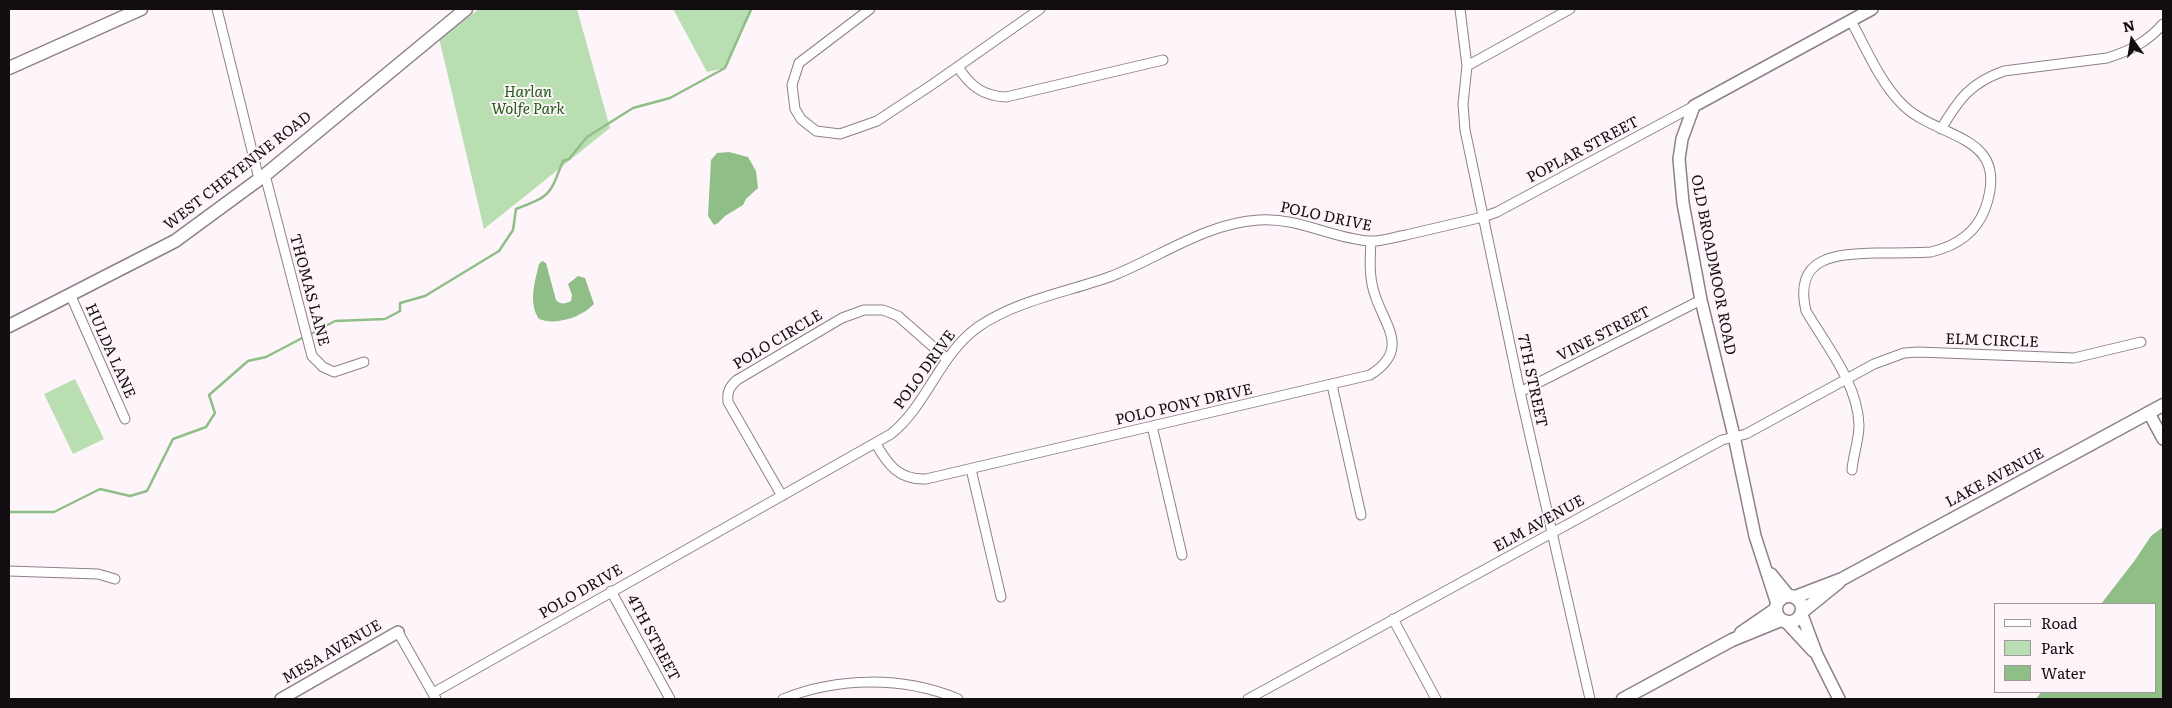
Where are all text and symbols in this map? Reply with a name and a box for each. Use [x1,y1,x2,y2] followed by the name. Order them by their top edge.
[2121,14,2137,36] text: N
[2107,15,2157,65] north arrow
[491,84,565,119] park label: Harlan Wolfe Park
[161,108,315,234] street label: WEST CHEYENNE ROAD
[1524,113,1642,187] street label: POPLAR STREET
[1687,173,1739,357] street label: OLD BROADMOOR ROAD
[1279,198,1373,236] street label: POLO DRIVE
[285,232,333,348] street label: THOMAS LANE
[81,301,139,401] street label: HULDA LANE
[1554,303,1654,365] street label: VINE STREET
[730,306,826,374] street label: POLO CIRCLE
[890,327,960,413] street label: POLO DRIVE
[1945,330,2039,352] street label: ELM CIRCLE
[1513,333,1551,429] street label: 7TH STREET
[1114,380,1254,430] street label: POLO PONY DRIVE
[1943,445,2047,511] street label: LAKE AVENUE
[1490,492,1588,556] street label: ELM AVENUE
[536,561,626,623] street label: POLO DRIVE
[623,592,683,684] street label: 4TH STREET
[1994,603,2157,693] legend
[2041,611,2077,634] text: Road
[279,616,385,688] street label: MESA AVENUE
[2041,636,2074,659] text: Park
[2041,661,2086,684] text: Water

